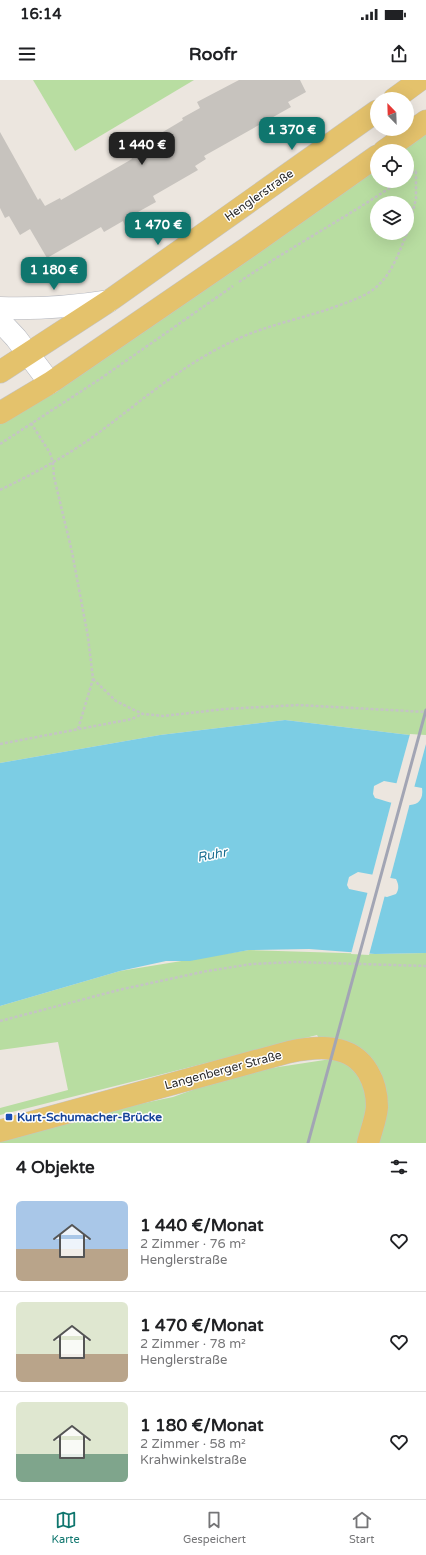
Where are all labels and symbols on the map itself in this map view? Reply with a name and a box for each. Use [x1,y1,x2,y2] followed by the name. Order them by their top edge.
[370,92,414,136] north arrow
[255,117,329,151] pin: 1 370 €
[105,132,179,166] pin: 1 440 €
[222,166,296,224] street label: Henglerstraße
[121,212,195,246] pin: 1 470 €
[17,257,91,291] pin: 1 180 €
[196,844,230,866] water label: Ruhr
[163,1048,283,1092] street label: Langenberger Straße
[17,1110,162,1124] place label: Kurt-Schumacher-Brücke
[4,1112,14,1122] marker: Kurt-Schumacher-Brücke

